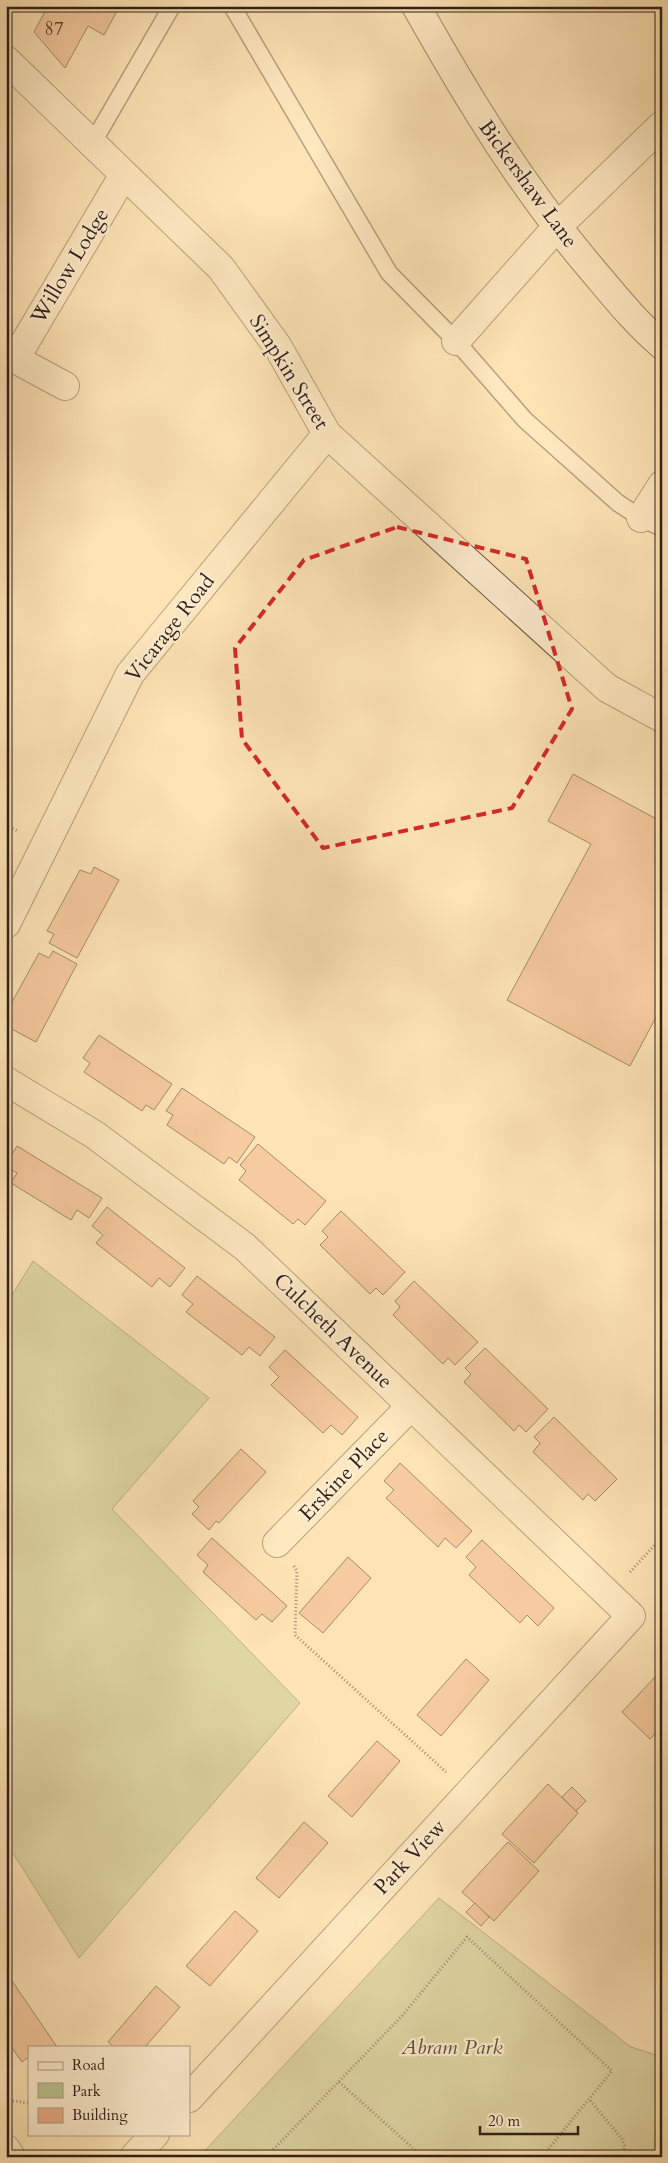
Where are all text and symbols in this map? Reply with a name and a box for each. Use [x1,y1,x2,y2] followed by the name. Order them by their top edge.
[44,16,64,42] house number: 87
[472,114,584,254] street label: Bickershaw Lane
[24,203,116,330] street label: Willow Lodge
[242,309,336,435] street label: Simpkin Street
[119,568,221,688] street label: Vicarage Road
[267,1267,399,1395] street label: Culcheth Avenue
[293,1423,395,1527] street label: Erskine Place
[367,1813,453,1901] street label: Park View
[400,2033,503,2062] park label: Abram Park
[28,2046,190,2136] legend
[72,2055,105,2075] text: Road
[72,2081,101,2101] text: Park
[480,2103,578,2135] scale bar
[72,2105,128,2125] text: Building
[488,2111,520,2131] text: 20 m

